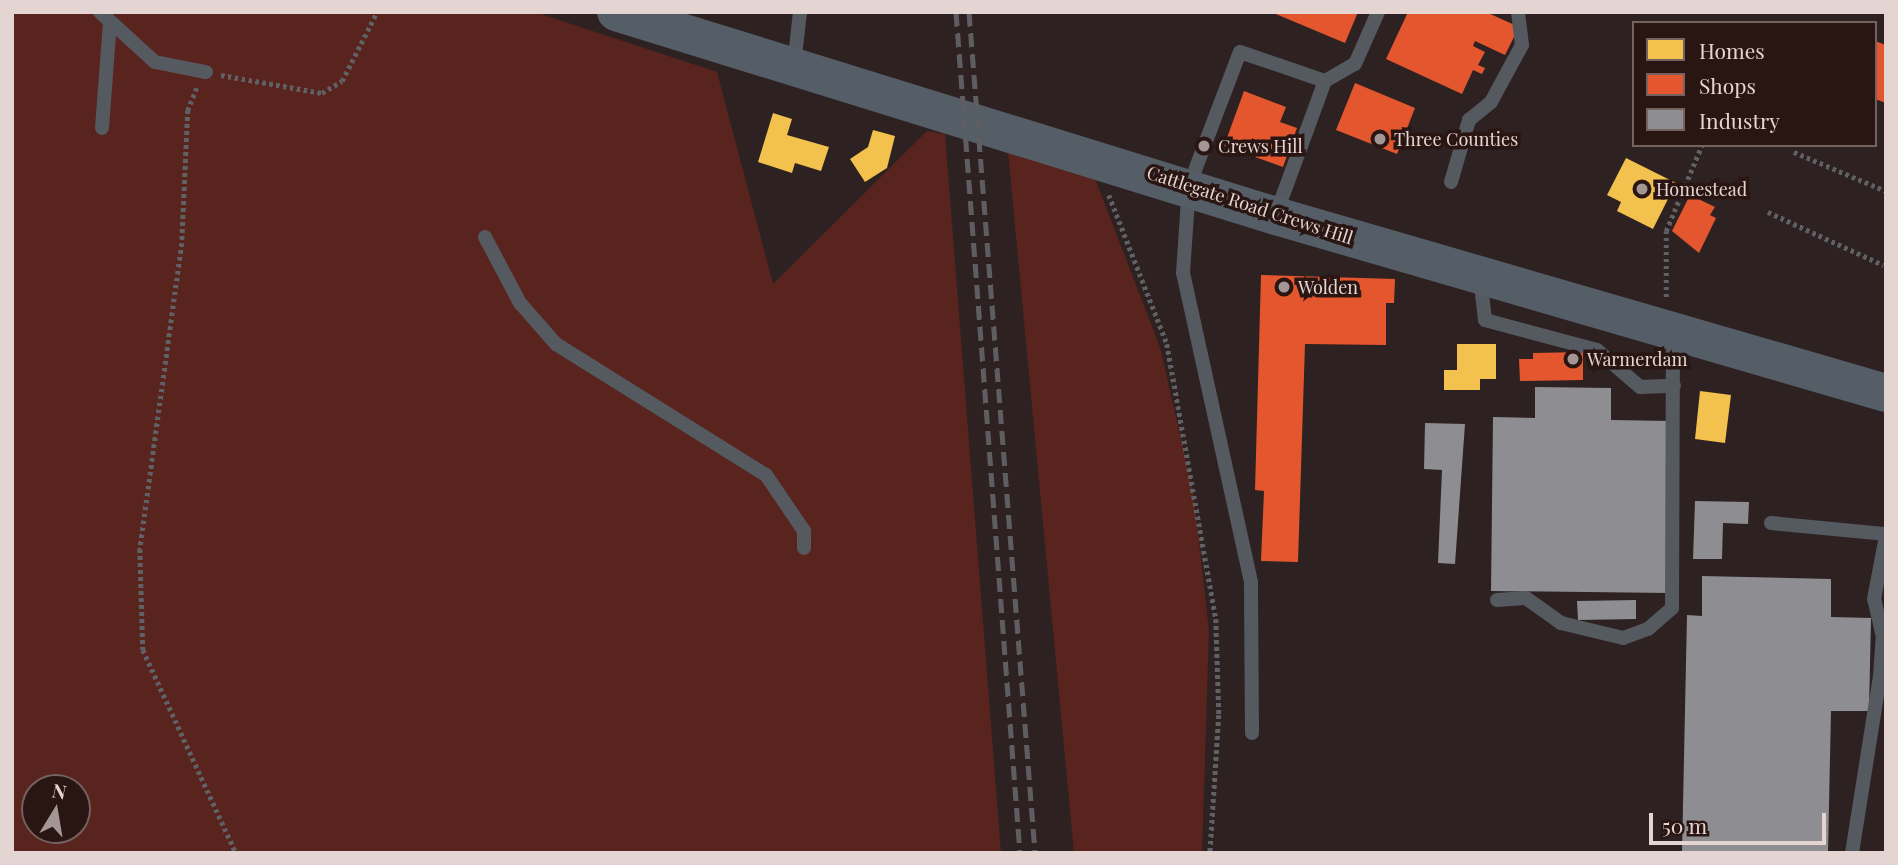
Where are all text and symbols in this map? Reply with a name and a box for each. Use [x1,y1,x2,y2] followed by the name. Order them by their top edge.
[1632,21,1877,147] legend
[1699,36,1765,64] text: Homes
[1699,71,1756,99] text: Shops
[1699,106,1780,134] text: Industry
[1394,128,1518,150] place label: Three Counties
[1372,131,1388,147] marker: Three Counties
[1218,135,1303,157] place label: Crews Hill
[1196,138,1212,154] marker: Crews Hill
[1144,161,1356,249] street label: Cattlegate Road Crews Hill
[1656,178,1747,200] place label: Homestead
[1634,181,1650,197] marker: Homestead
[1298,276,1358,298] place label: Wolden
[1276,279,1292,295] marker: Wolden
[1587,348,1688,370] place label: Warmerdam
[1565,351,1581,367] marker: Warmerdam
[21,774,91,844] north arrow
[50,776,69,804] text: N
[1653,798,1830,842] scale bar
[1662,811,1707,839] text: 50 m

